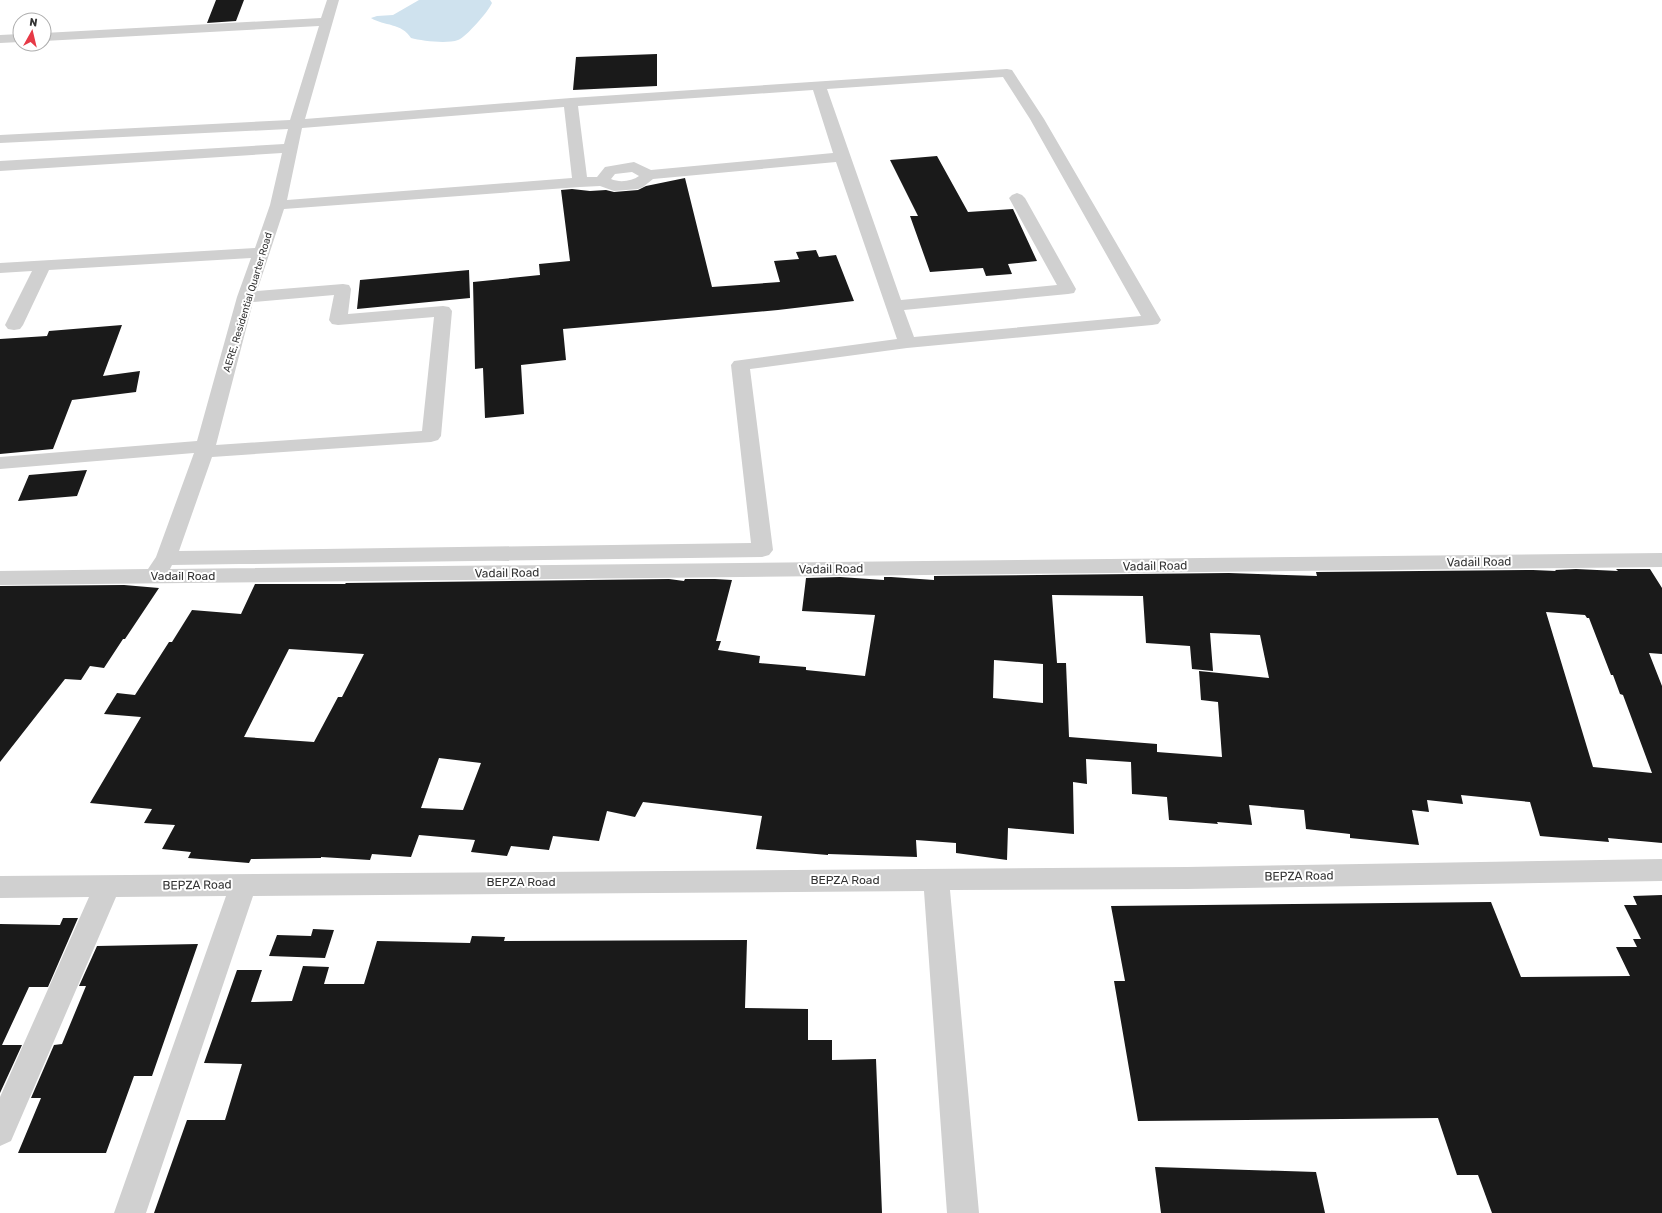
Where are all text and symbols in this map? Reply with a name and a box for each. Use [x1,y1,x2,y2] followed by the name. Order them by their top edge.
[12,12,52,52] north arrow
[28,16,38,30] text: N
[221,231,275,374] street label: AERE, Residential Quarter Road
[1446,554,1512,570] street label: Vadail Road
[1122,558,1188,574] street label: Vadail Road
[798,561,864,577] street label: Vadail Road
[474,565,540,581] street label: Vadail Road
[151,569,215,583] street label: Vadail Road
[1264,868,1334,884] street label: BEPZA Road
[810,873,880,887] street label: BEPZA Road
[486,875,556,889] street label: BEPZA Road
[162,877,232,893] street label: BEPZA Road

